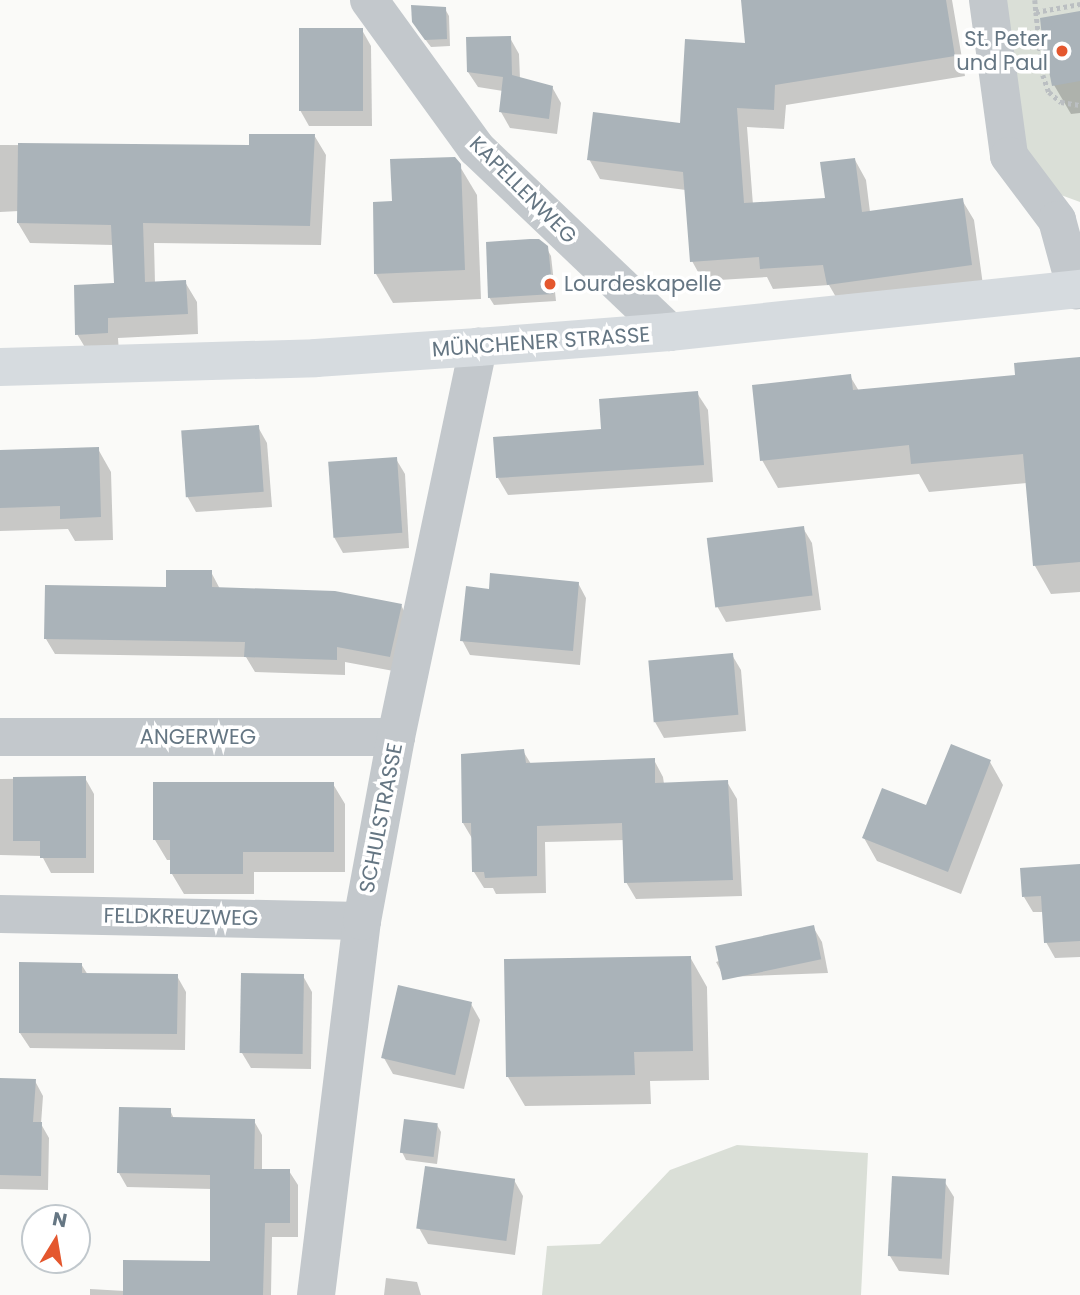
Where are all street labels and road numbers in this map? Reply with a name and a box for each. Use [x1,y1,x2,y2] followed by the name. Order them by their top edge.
[464,131,582,249] street label: KAPELLENWEG
[431,322,651,362] street label: MÜNCHENER STRASSE
[140,724,256,750] street label: ANGERWEG
[354,741,408,895] street label: SCHULSTRASSE
[104,903,258,931] street label: FELDKREUZWEG

